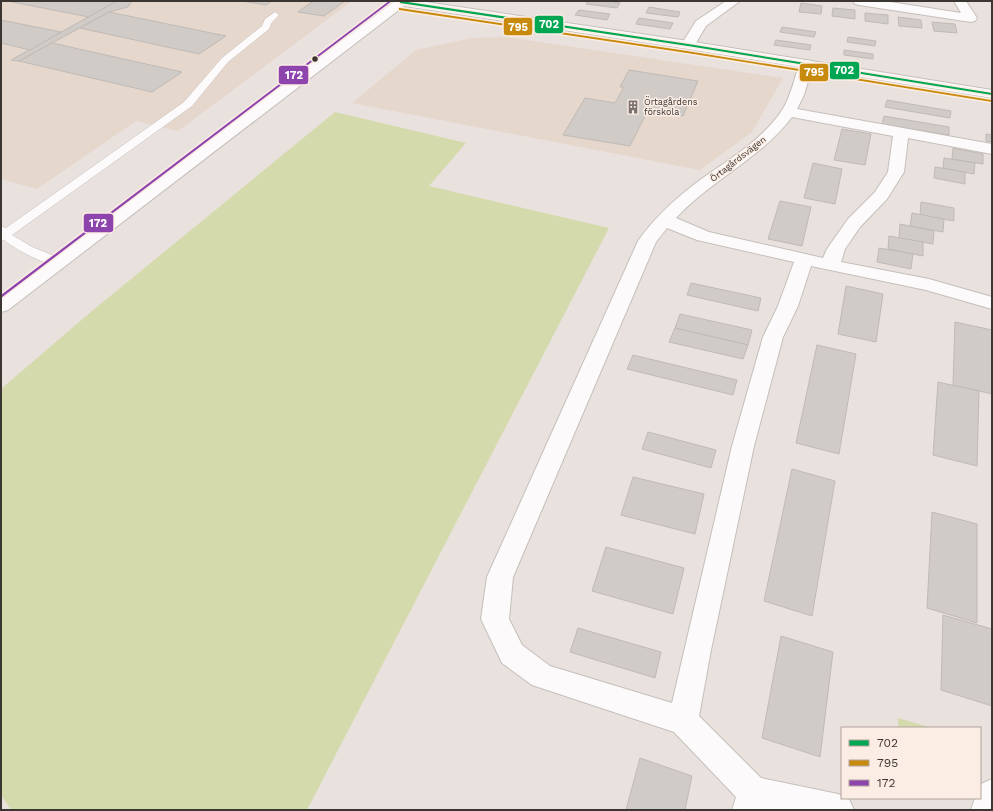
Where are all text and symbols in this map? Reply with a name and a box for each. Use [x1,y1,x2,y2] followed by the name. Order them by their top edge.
[534,15,564,34] line badge: 702
[503,17,533,36] line badge: 795
[539,18,559,31] text: 702
[508,21,528,34] text: 795
[310,54,320,64] unlabelled marker
[829,61,860,80] line badge: 702
[799,63,829,82] line badge: 795
[834,64,854,77] text: 702
[278,65,309,85] line badge: 172
[804,66,824,79] text: 795
[285,69,303,82] text: 172
[644,96,698,117] place label: Örtagårdens förskola
[625,99,641,115] building icon: Örtagårdens förskola
[708,133,768,184] street label: Örtagårdsvägen
[83,213,114,233] line badge: 172
[89,217,107,230] text: 172
[841,727,981,799] legend
[877,736,898,750] text: 702
[877,756,898,770] text: 795
[877,776,895,790] text: 172

